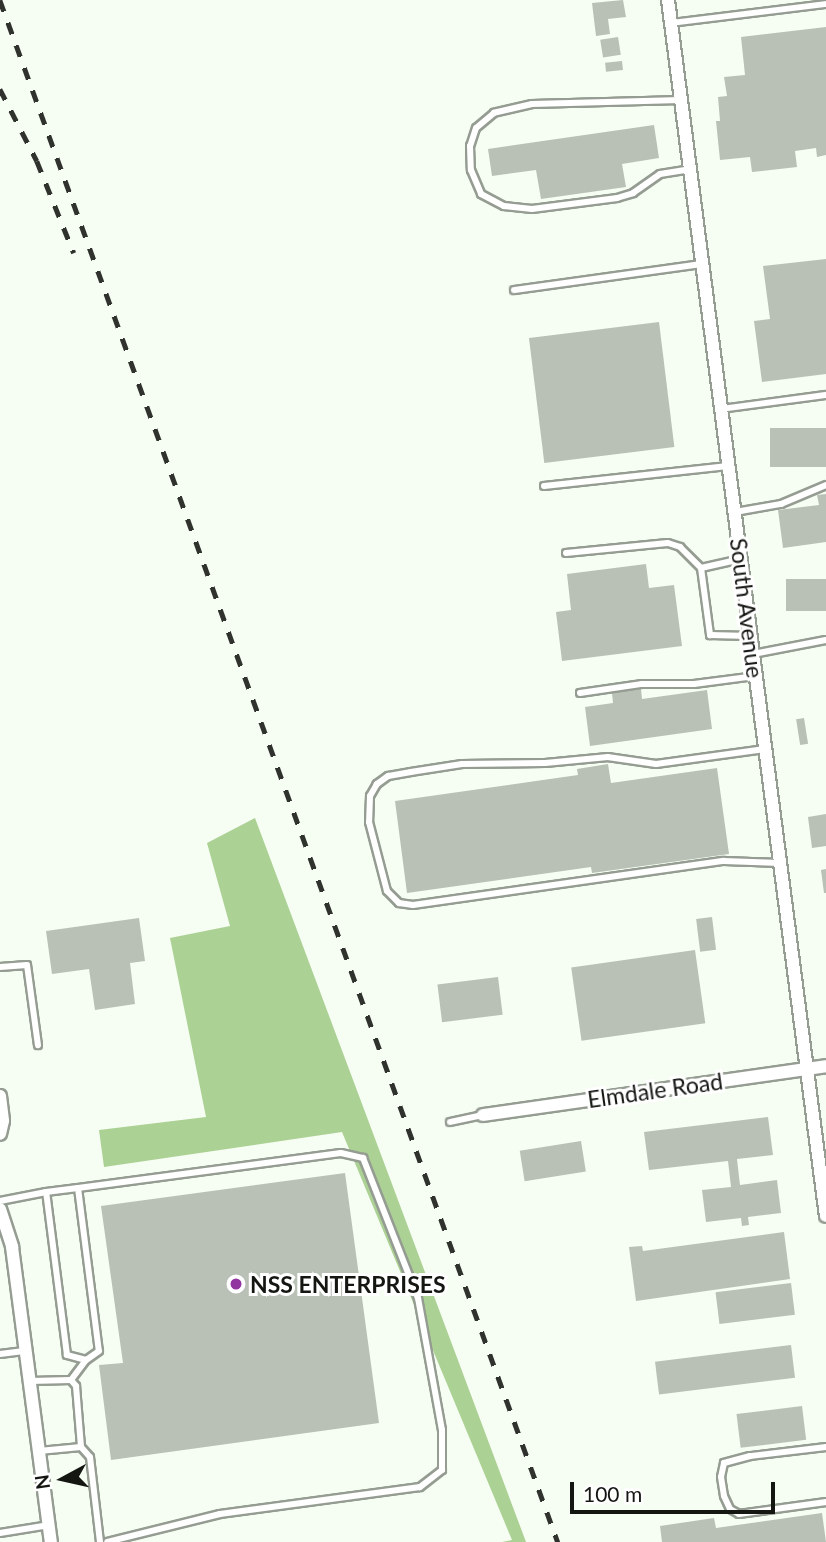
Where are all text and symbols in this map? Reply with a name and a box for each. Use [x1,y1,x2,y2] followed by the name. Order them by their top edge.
[725,536,769,680] street label: South Avenue
[586,1067,724,1113] street label: Elmdale Road
[250,1270,446,1298] place label: NSS ENTERPRISES
[228,1276,244,1292] marker: NSS ENTERPRISES
[28,1444,98,1514] north arrow
[574,1468,779,1512] scale bar
[29,1473,54,1491] text: N
[583,1481,642,1506] text: 100 m

